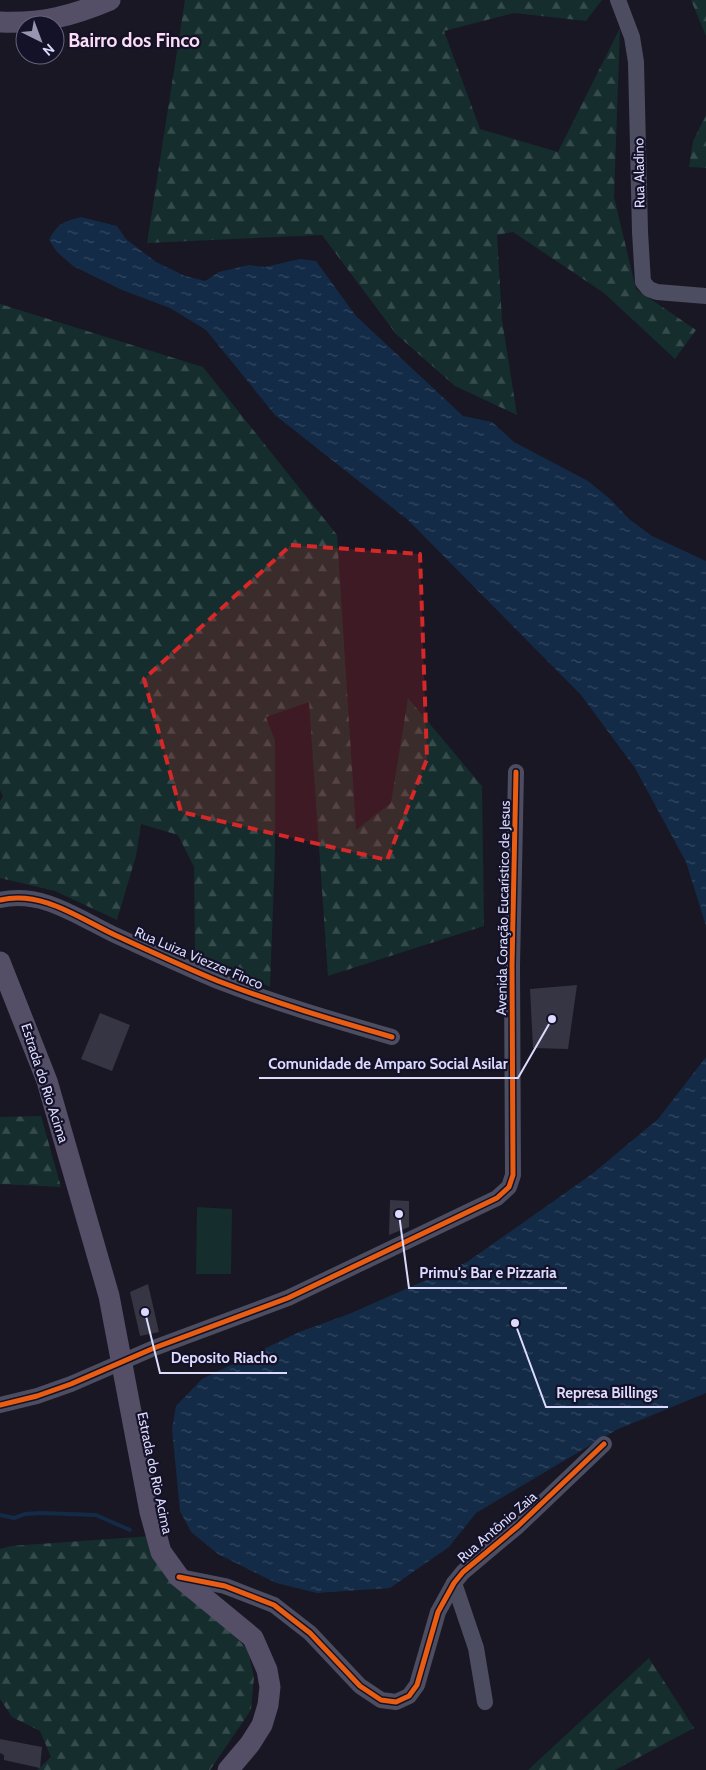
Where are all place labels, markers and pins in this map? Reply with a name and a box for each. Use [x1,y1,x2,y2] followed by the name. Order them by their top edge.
[259,1048,518,1078] callout: Comunidade de Amparo Social Asilar
[409,1258,567,1288] callout: Primu's Bar e Pizzaria
[160,1343,287,1373] callout: Deposito Riacho
[546,1377,668,1407] callout: Represa Billings

